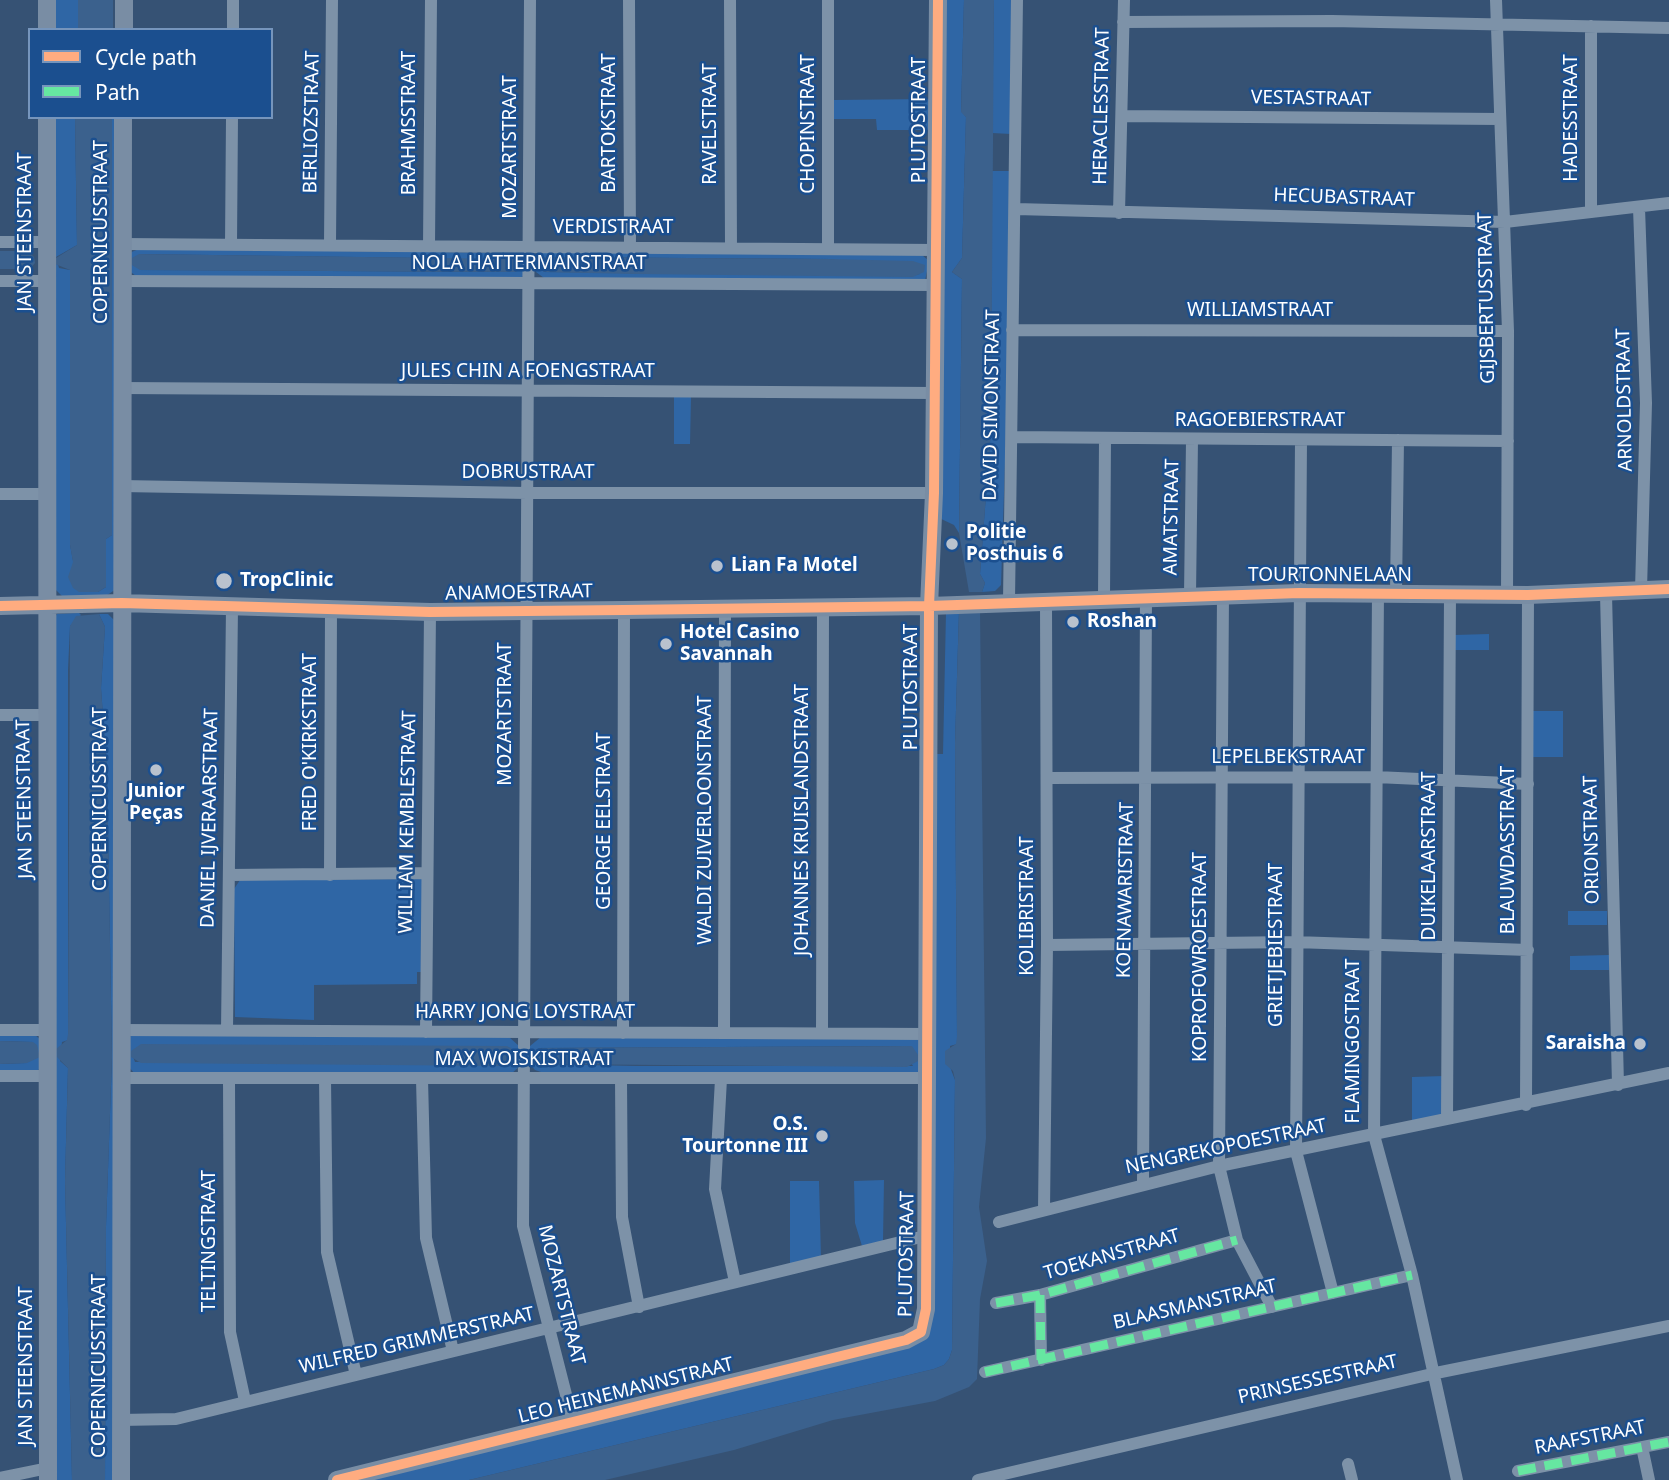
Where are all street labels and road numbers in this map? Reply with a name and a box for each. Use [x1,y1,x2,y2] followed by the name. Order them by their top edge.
[1089,27,1115,185] street label: HERACLESSTRAAT
[299,50,325,194] street label: BERLIOZSTRAAT
[399,51,421,195] street label: BRAHMSSTRAAT
[599,53,621,193] street label: BARTOKSTRAAT
[798,54,820,194] street label: CHOPINSTRAAT
[1561,54,1583,182] street label: HADESSTRAAT
[909,57,931,183] street label: PLUTOSTRAAT
[700,63,722,185] street label: RAVELSTRAAT
[500,75,522,219] street label: MOZARTSTRAAT
[1251,87,1371,111] street label: VESTASTRAAT
[91,140,113,324] street label: COPERNICUSSTRAAT
[15,152,37,312] street label: JAN STEENSTRAAT
[1273,184,1415,212] street label: HECUBASTRAAT
[1474,212,1500,384] street label: GIJSBERTUSSTRAAT
[553,217,673,239] street label: VERDISTRAAT
[411,253,647,275] street label: NOLA HATTERMANSTRAAT
[1187,300,1333,322] street label: WILLIAMSTRAAT
[979,309,1005,501] street label: DAVID SIMONSTRAAT
[1612,328,1638,472] street label: ARNOLDSTRAAT
[401,361,655,383] street label: JULES CHIN A FOENGSTRAAT
[1175,410,1345,432] street label: RAGOEBIERSTRAAT
[1160,458,1184,576] street label: AMATSTRAAT
[461,462,595,484] street label: DOBRUSTRAAT
[1248,565,1412,587] street label: TOURTONNELAAN
[445,580,593,606] street label: ANAMOESTRAAT
[901,624,923,750] street label: PLUTOSTRAAT
[495,642,517,786] street label: MOZARTSTRAAT
[300,653,322,831] street label: FRED O'KIRKSTRAAT
[792,684,814,956] street label: JOHANNES KRUISLANDSTRAAT
[695,695,717,945] street label: WALDI ZUIVERLOONSTRAAT
[90,707,112,891] street label: COPERNICUSSTRAAT
[197,708,223,928] street label: DANIEL IJVERAARSTRAAT
[395,710,421,934] street label: WILLIAM KEMBLESTRAAT
[12,719,38,879] street label: JAN STEENSTRAAT
[594,732,616,910] street label: GEORGE EELSTRAAT
[1211,747,1365,769] street label: LEPELBEKSTRAAT
[1498,766,1520,934] street label: BLAUWDASSTRAAT
[1419,772,1441,940] street label: DUIKELAARSTRAAT
[1579,775,1605,905] street label: ORIONSTRAAT
[1113,802,1139,978] street label: KOENAWARISTRAAT
[1017,836,1039,976] street label: KOLIBRISTRAAT
[1190,852,1212,1062] street label: KOPROFOWROESTRAAT
[1266,863,1288,1027] street label: GRIETJEBIESTRAAT
[1343,958,1365,1124] street label: FLAMINGOSTRAAT
[415,1002,635,1024] street label: HARRY JONG LOYSTRAAT
[434,1049,614,1071] street label: MAX WOISKISTRAAT
[1123,1115,1329,1179] street label: NENGREKOPOESTRAAT
[199,1170,221,1312] street label: TELTINGSTRAAT
[894,1191,920,1317] street label: PLUTOSTRAAT
[533,1223,589,1367] street label: MOZARTSTRAAT
[1041,1225,1183,1285] street label: TOEKANSTRAAT
[89,1274,111,1458] street label: COPERNICUSSTRAAT
[1111,1275,1279,1335] street label: BLAASMANSTRAAT
[16,1286,38,1446] street label: JAN STEENSTRAAT
[297,1303,537,1379] street label: WILFRED GRIMMERSTRAAT
[1236,1351,1400,1409] street label: PRINSESSESTRAAT
[516,1353,736,1429] street label: LEO HEINEMANNSTRAAT
[1533,1416,1647,1460] street label: RAAFSTRAAT

